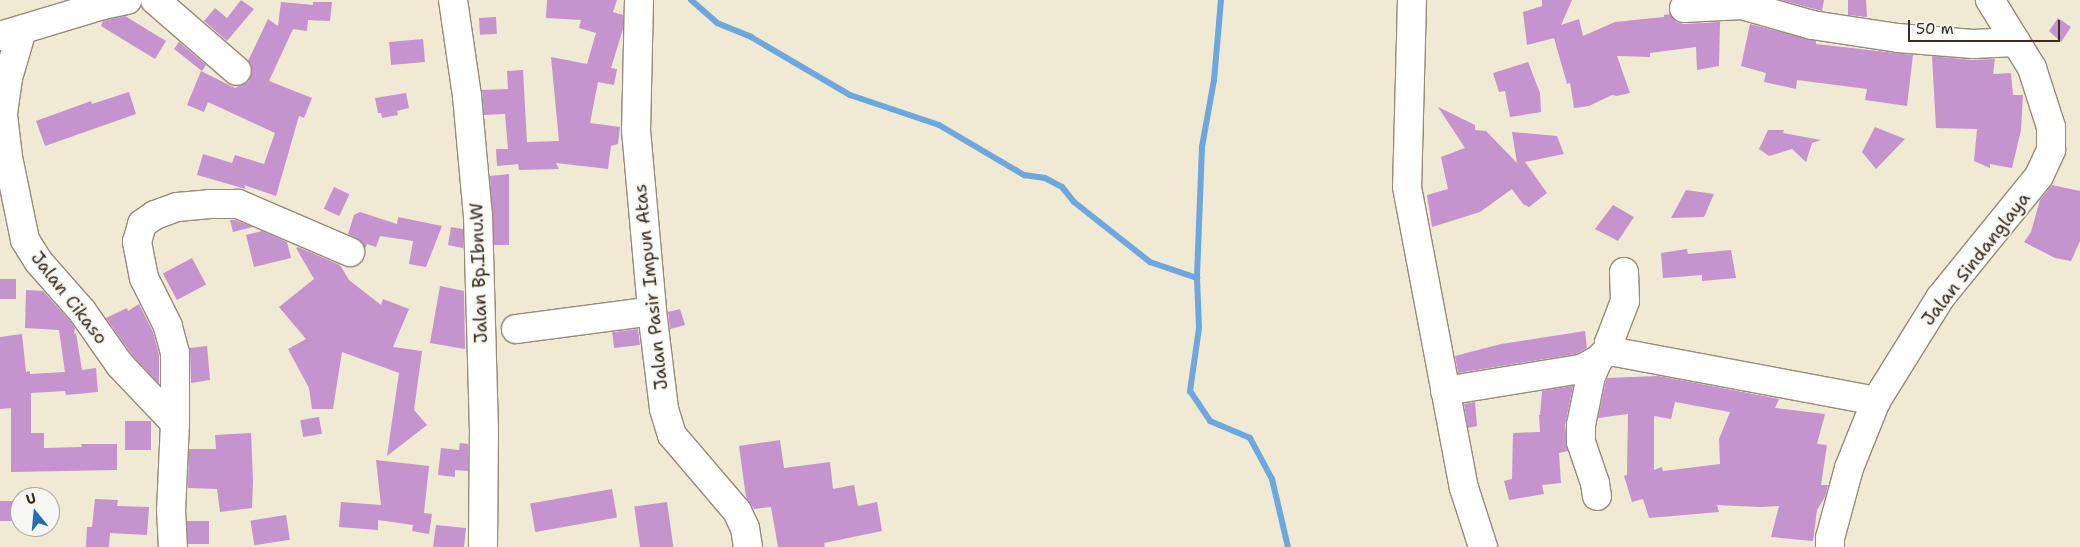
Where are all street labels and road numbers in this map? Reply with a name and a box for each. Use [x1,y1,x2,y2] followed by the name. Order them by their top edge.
[629,183,673,391] street label: Jalan Pasir Impun Atas
[1917,188,2035,330] street label: Jalan Sindanglaya
[466,202,492,344] street label: Jalan Bp.Ibnu.W
[26,247,112,349] street label: Jalan Cikaso

